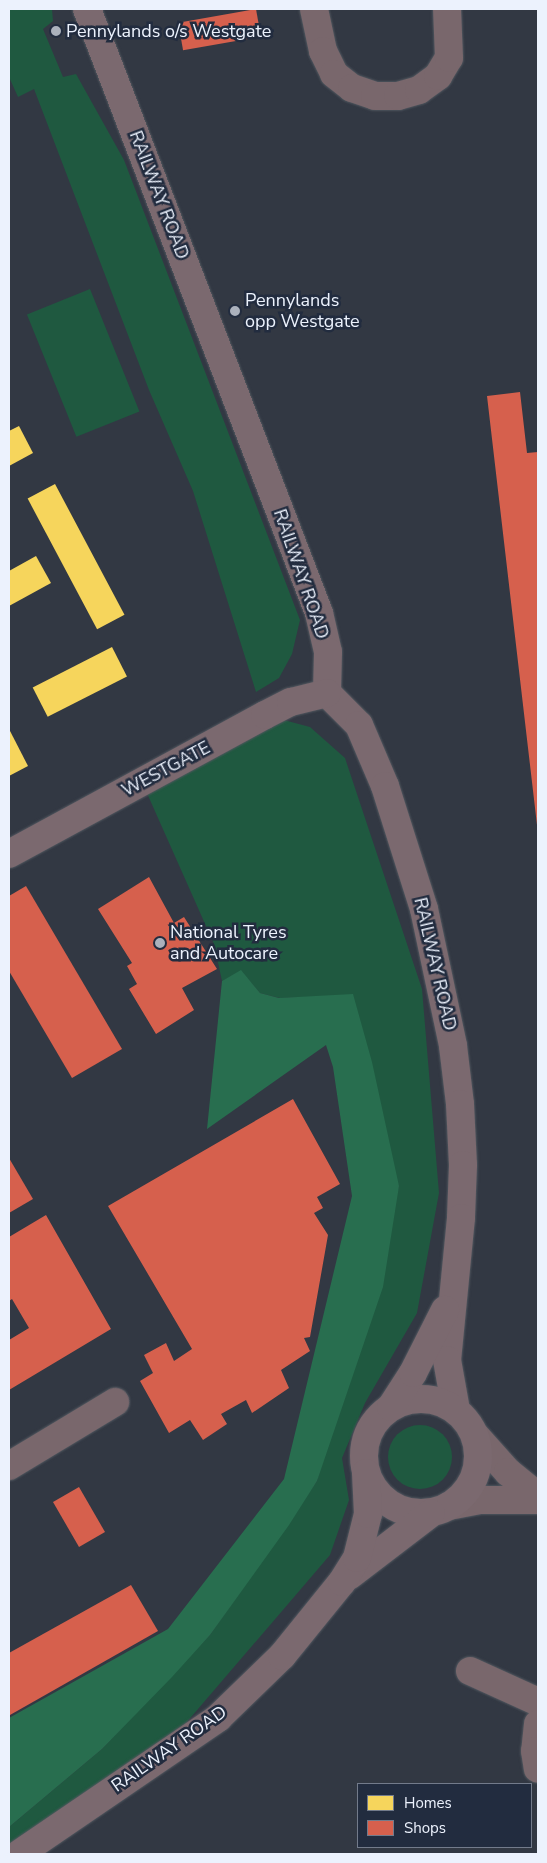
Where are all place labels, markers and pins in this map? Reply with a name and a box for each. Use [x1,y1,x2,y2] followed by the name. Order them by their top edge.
[66,20,271,42] place label: Pennylands o/s Westgate
[50,25,62,37] marker: Pennylands o/s Westgate
[245,290,360,332] place label: Pennylands opp Westgate
[229,305,241,317] marker: Pennylands opp Westgate
[170,922,287,964] place label: National Tyres and Autocare
[154,937,166,949] marker: National Tyres and Autocare

